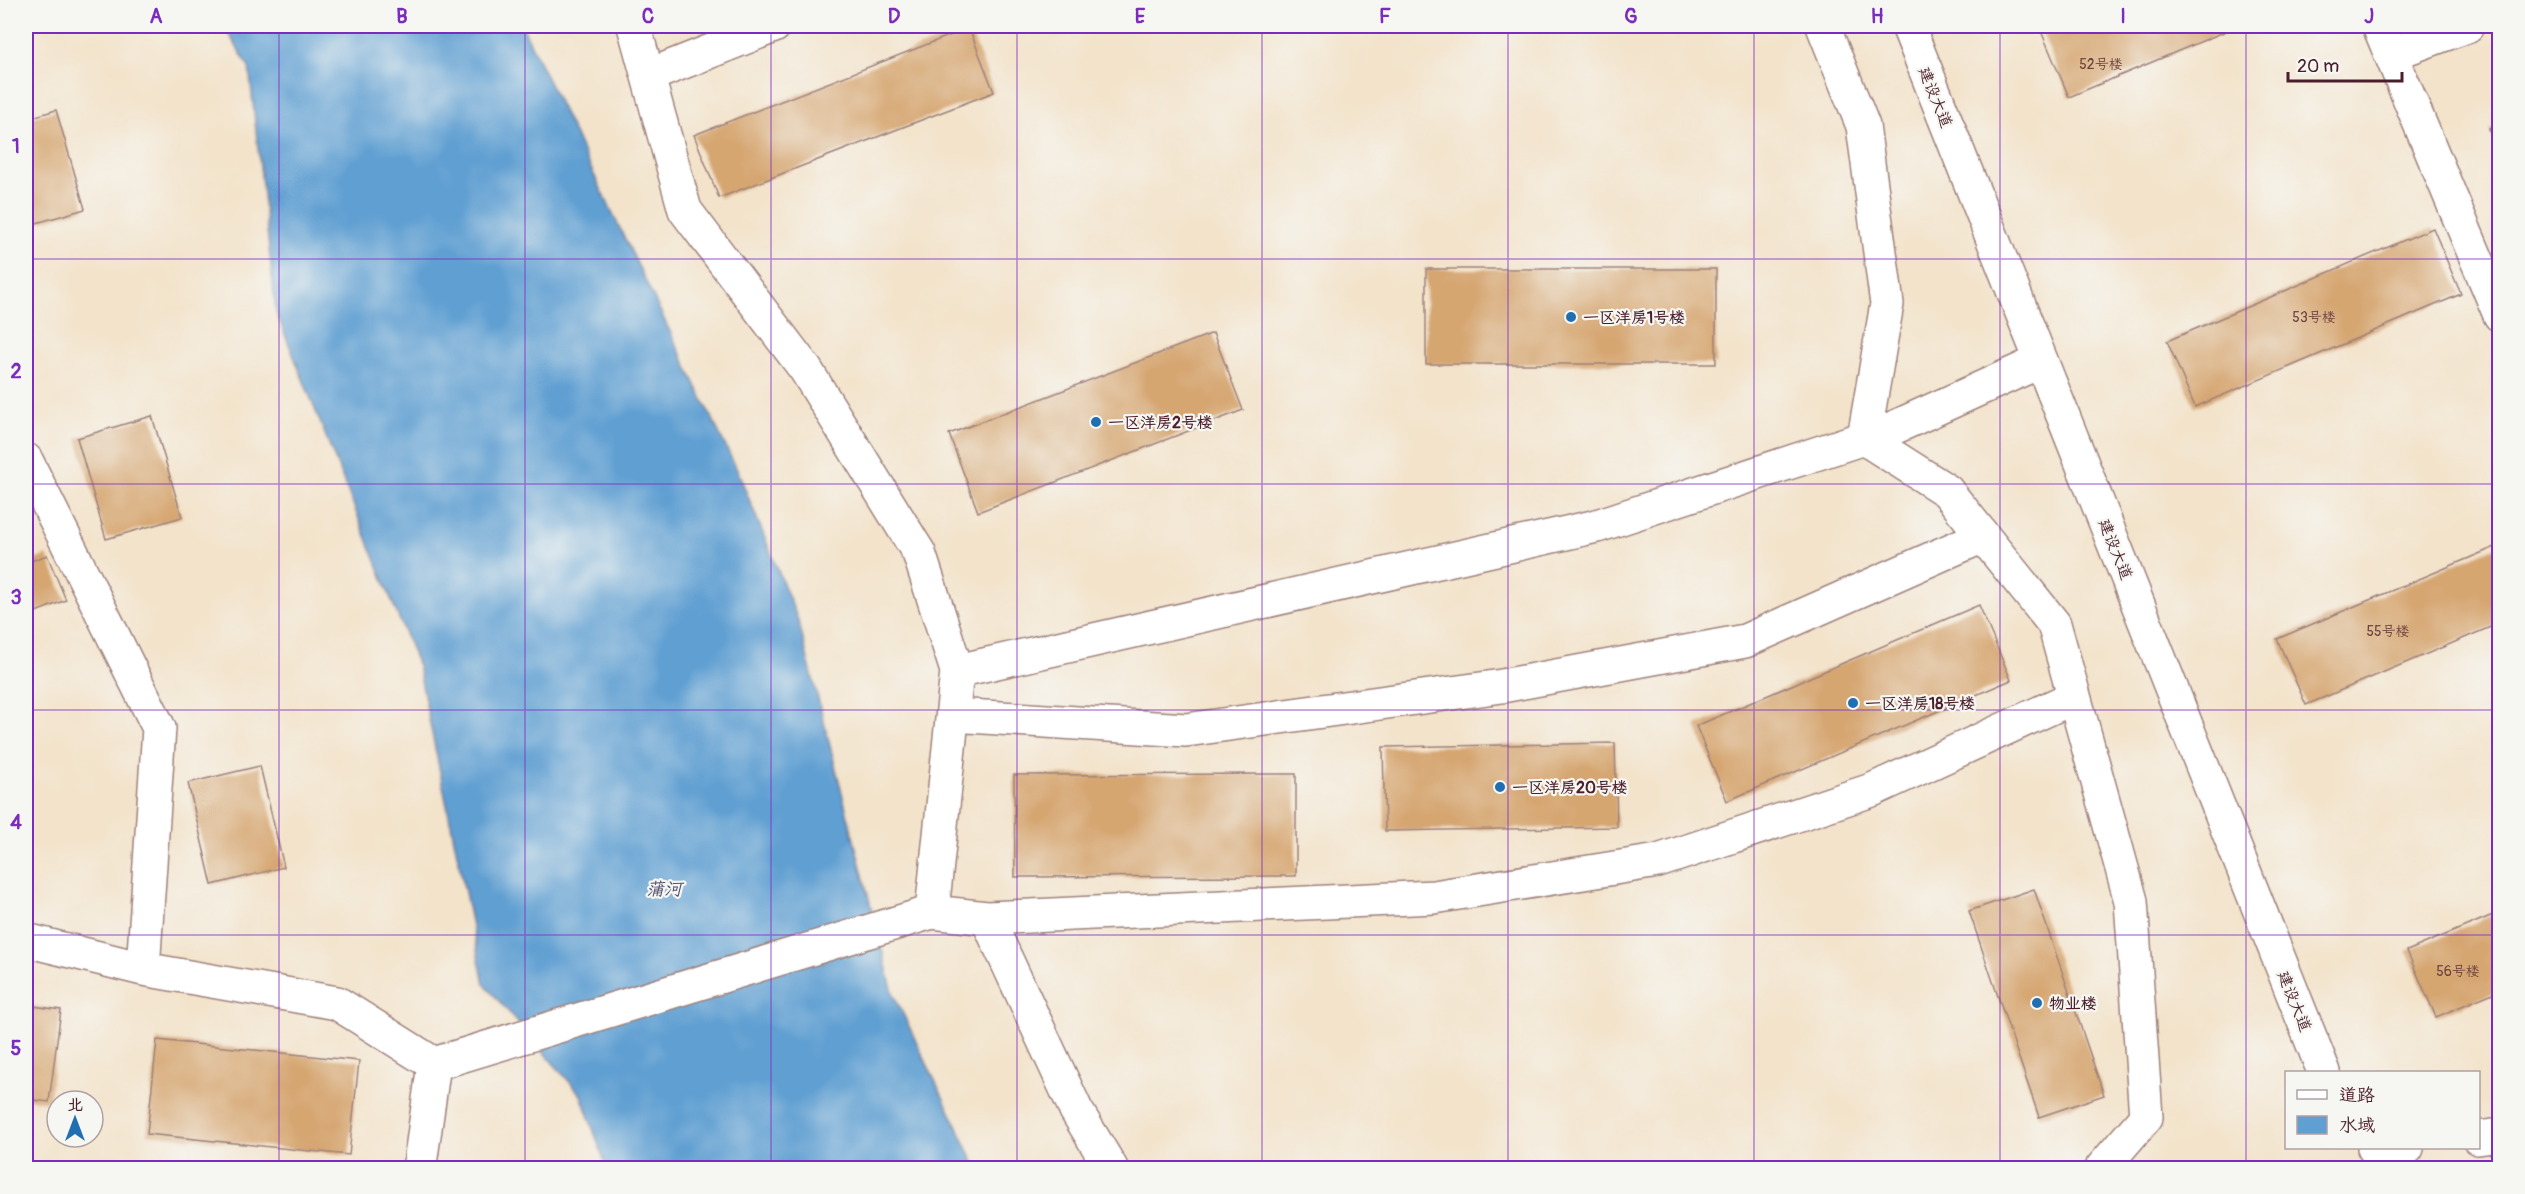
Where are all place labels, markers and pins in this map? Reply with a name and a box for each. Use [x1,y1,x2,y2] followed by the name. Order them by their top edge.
[1583,308,1685,328] place label: 一区洋房1号楼
[1564,310,1578,324] marker: 一区洋房1号楼
[1108,413,1213,433] place label: 一区洋房2号楼
[1089,415,1103,429] marker: 一区洋房2号楼
[1865,694,1975,714] place label: 一区洋房18号楼
[1846,696,1860,710] marker: 一区洋房18号楼
[1512,778,1628,798] place label: 一区洋房20号楼
[1493,780,1507,794] marker: 一区洋房20号楼
[2049,994,2097,1014] place label: 物业楼
[2030,996,2044,1010] marker: 物业楼

